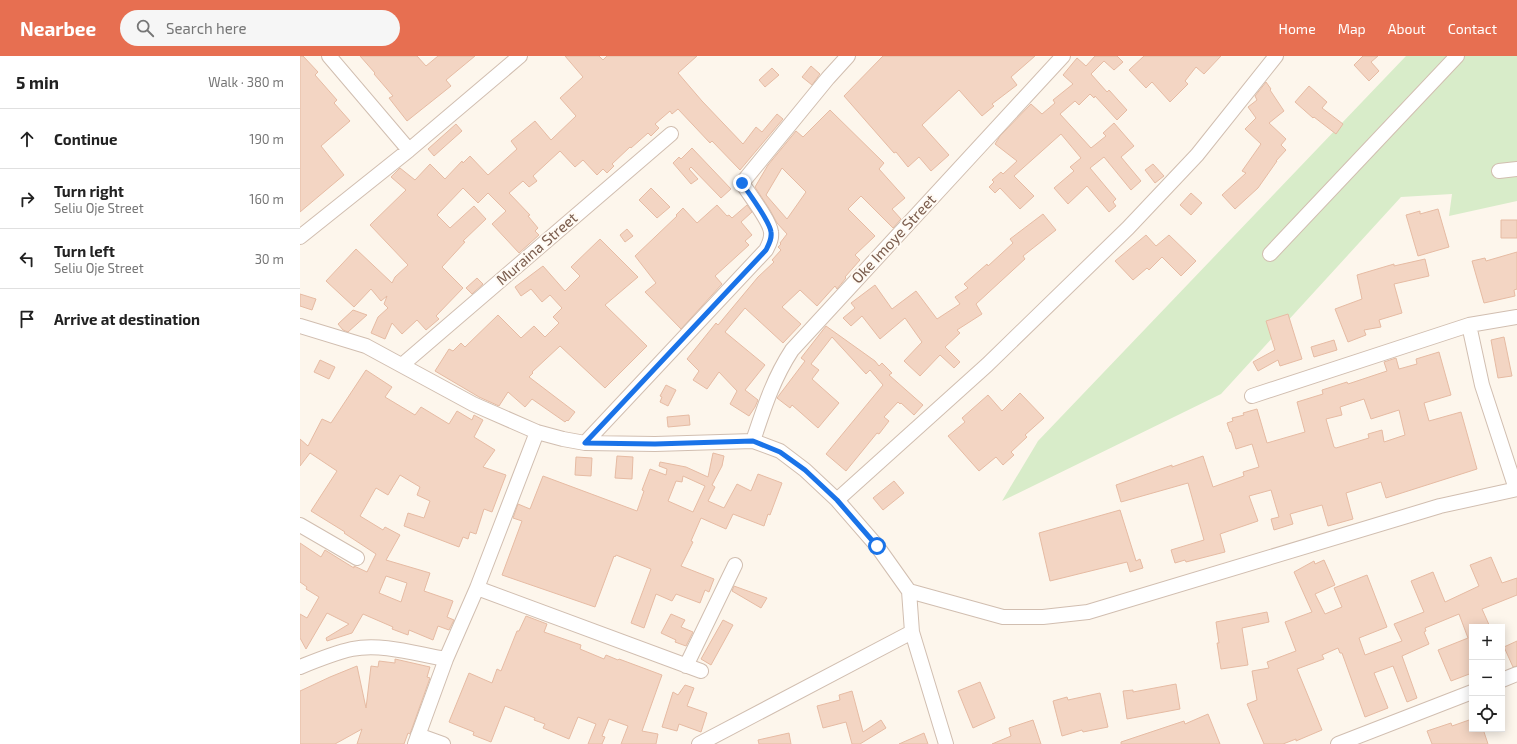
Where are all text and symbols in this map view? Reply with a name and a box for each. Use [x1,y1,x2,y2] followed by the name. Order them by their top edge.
[120,10,400,46] search box
[20,17,96,40] text: Nearbee
[134,17,156,39] icon: search
[166,19,247,37] text: Search here
[1279,20,1316,37] text: Home
[1338,20,1366,37] text: Map
[1388,20,1426,37] text: About
[1448,20,1497,37] text: Contact
[16,72,59,92] text: 5 min
[208,74,284,90] text: Walk · 380 m
[16,128,38,150] icon: ahead
[54,130,117,148] text: Continue
[249,131,284,147] text: 190 m
[733,174,751,192] route end
[54,182,124,200] text: Turn right
[16,188,38,210] icon: right
[847,190,939,287] street label: Oke Imoye Street
[249,191,284,207] text: 160 m
[54,200,144,216] text: Seliu Oje Street
[492,208,581,288] street label: Muraina Street
[54,242,115,260] text: Turn left
[16,248,38,270] icon: left
[255,251,284,267] text: 30 m
[54,260,144,276] text: Seliu Oje Street
[16,308,38,330] icon: arrive
[54,310,200,328] text: Arrive at destination
[868,537,886,555] route start
[1469,624,1505,732] map controls
[1469,624,1505,660] button: +
[1469,660,1505,696] button: −
[1469,696,1505,732] button: locate

